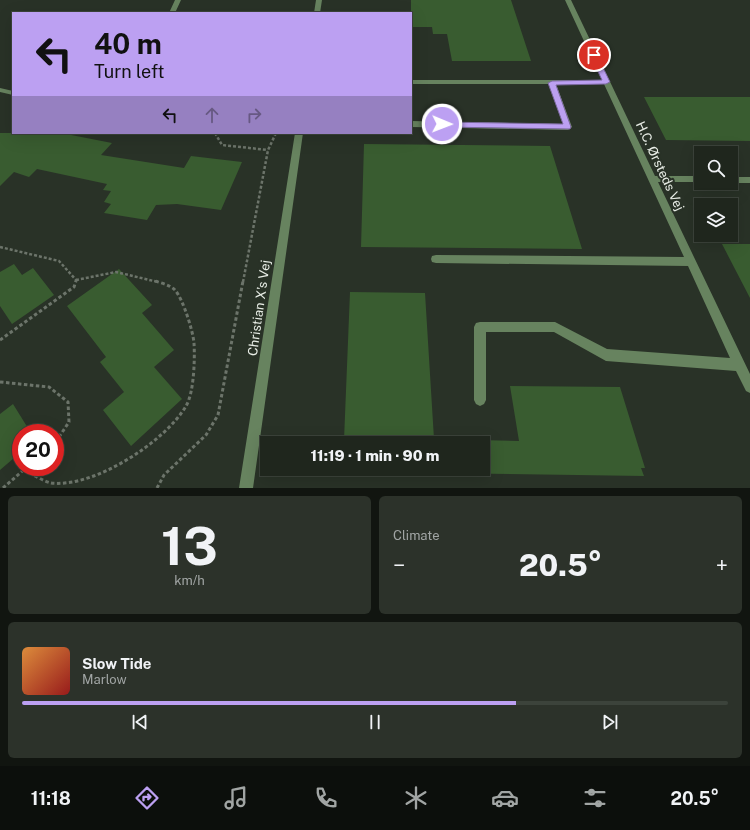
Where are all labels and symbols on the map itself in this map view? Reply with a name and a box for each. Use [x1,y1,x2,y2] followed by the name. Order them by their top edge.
[577,38,611,72] pin
[421,103,463,145] position arrow
[633,119,687,213] street label: H.C. Ørsteds Vej
[245,259,273,357] street label: Christian X's Vej
[12,424,64,476] speed limit sign: 20

